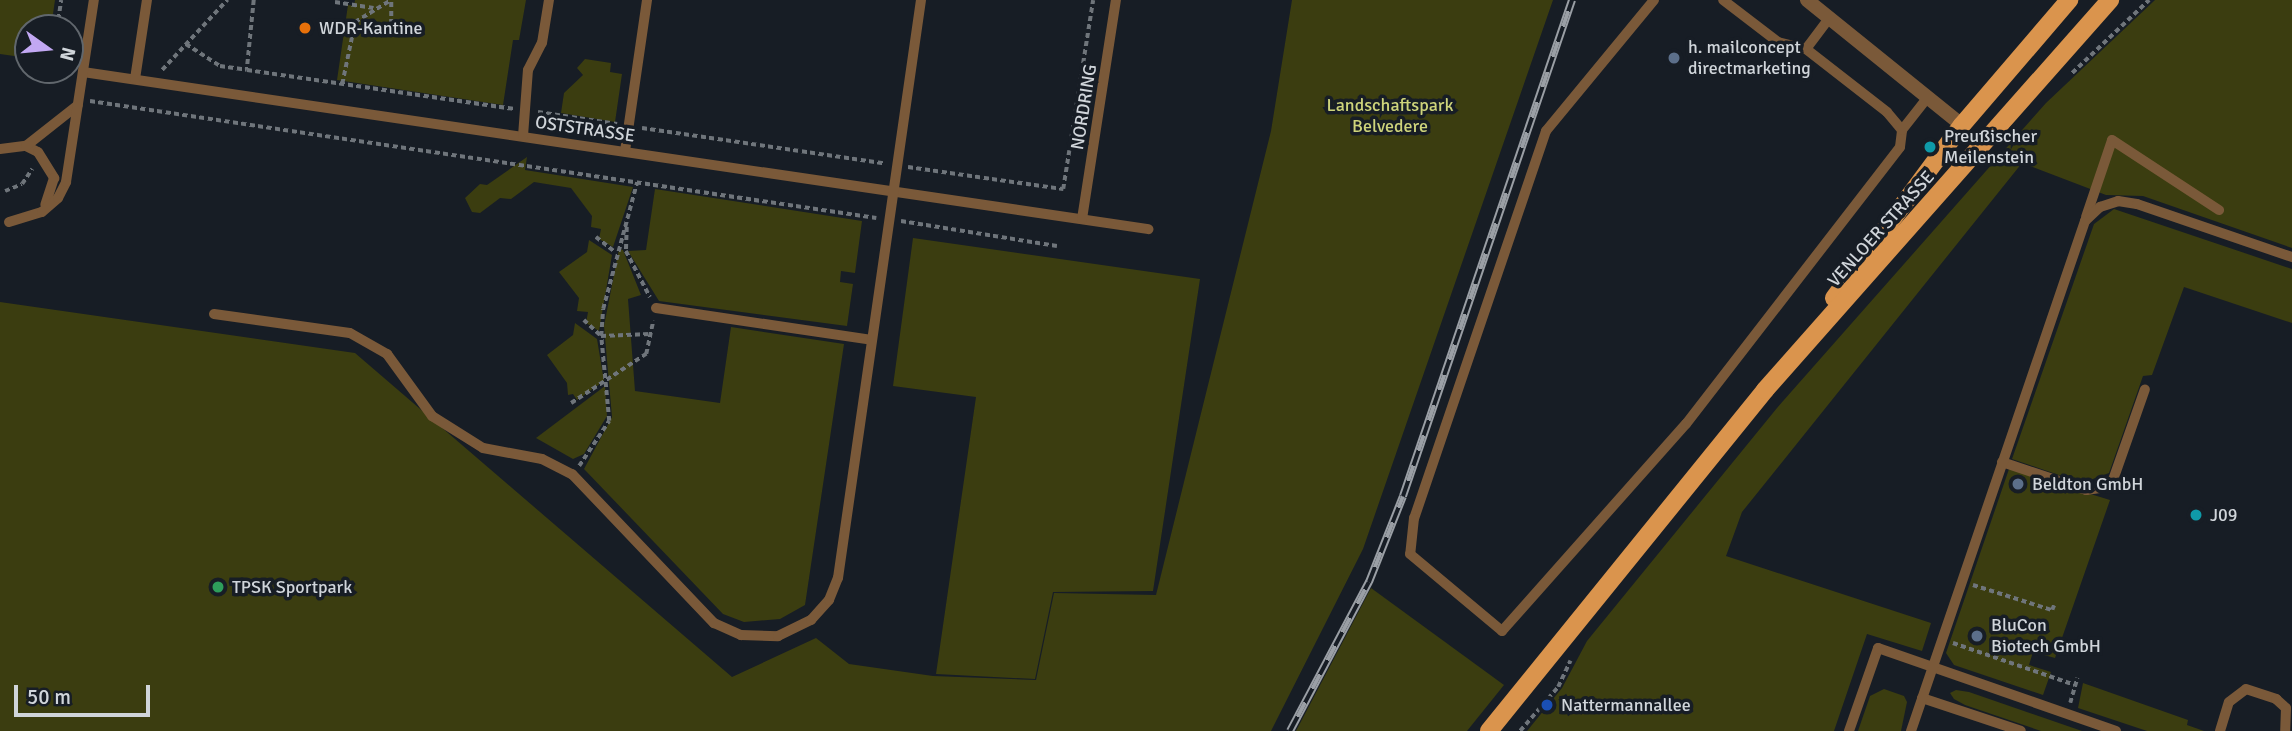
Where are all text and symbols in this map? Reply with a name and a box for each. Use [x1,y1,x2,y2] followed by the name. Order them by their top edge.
[14,14,84,84] north arrow
[319,17,423,39] place label: WDR-Kantine
[297,20,313,36] marker: WDR-Kantine
[1688,37,1811,80] place label: h. mailconcept directmarketing
[54,44,81,63] text: N
[1666,50,1682,66] marker: h. mailconcept directmarketing
[1067,63,1101,151] street label: NORDRING
[1327,95,1453,138] park label: Landschaftspark Belvedere
[534,111,636,147] street label: OSTSTRASSE
[1944,126,2037,168] place label: Preußischer Meilenstein
[1922,139,1938,155] marker: Preußischer Meilenstein
[1823,166,1939,292] street label: VENLOER STRASSE
[2032,473,2143,495] place label: Beldton GmbH
[2010,476,2026,492] marker: Beldton GmbH
[2210,504,2238,526] place label: J09
[2188,507,2204,523] marker: J09
[232,576,352,598] place label: TPSK Sportpark
[210,579,226,595] marker: TPSK Sportpark
[1991,615,2101,658] place label: BluCon Biotech GmbH
[1969,628,1985,644] marker: BluCon Biotech GmbH
[18,672,154,716] scale bar
[27,684,71,710] text: 50 m
[1561,694,1691,716] place label: Nattermannallee
[1539,697,1555,713] marker: Nattermannallee

